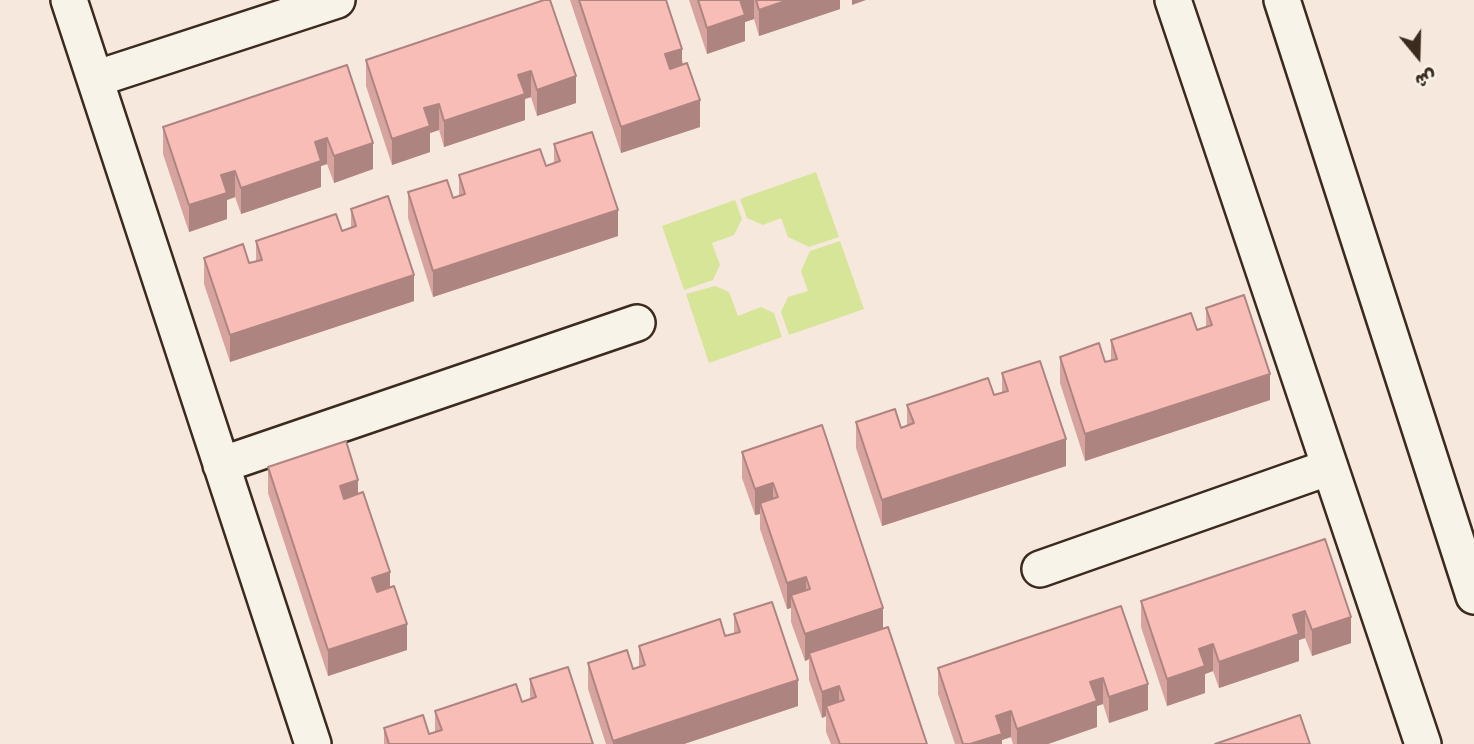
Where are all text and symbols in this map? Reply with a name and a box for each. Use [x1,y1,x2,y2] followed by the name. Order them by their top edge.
[1383,21,1453,91] north arrow
[1411,62,1439,91] text: ش

